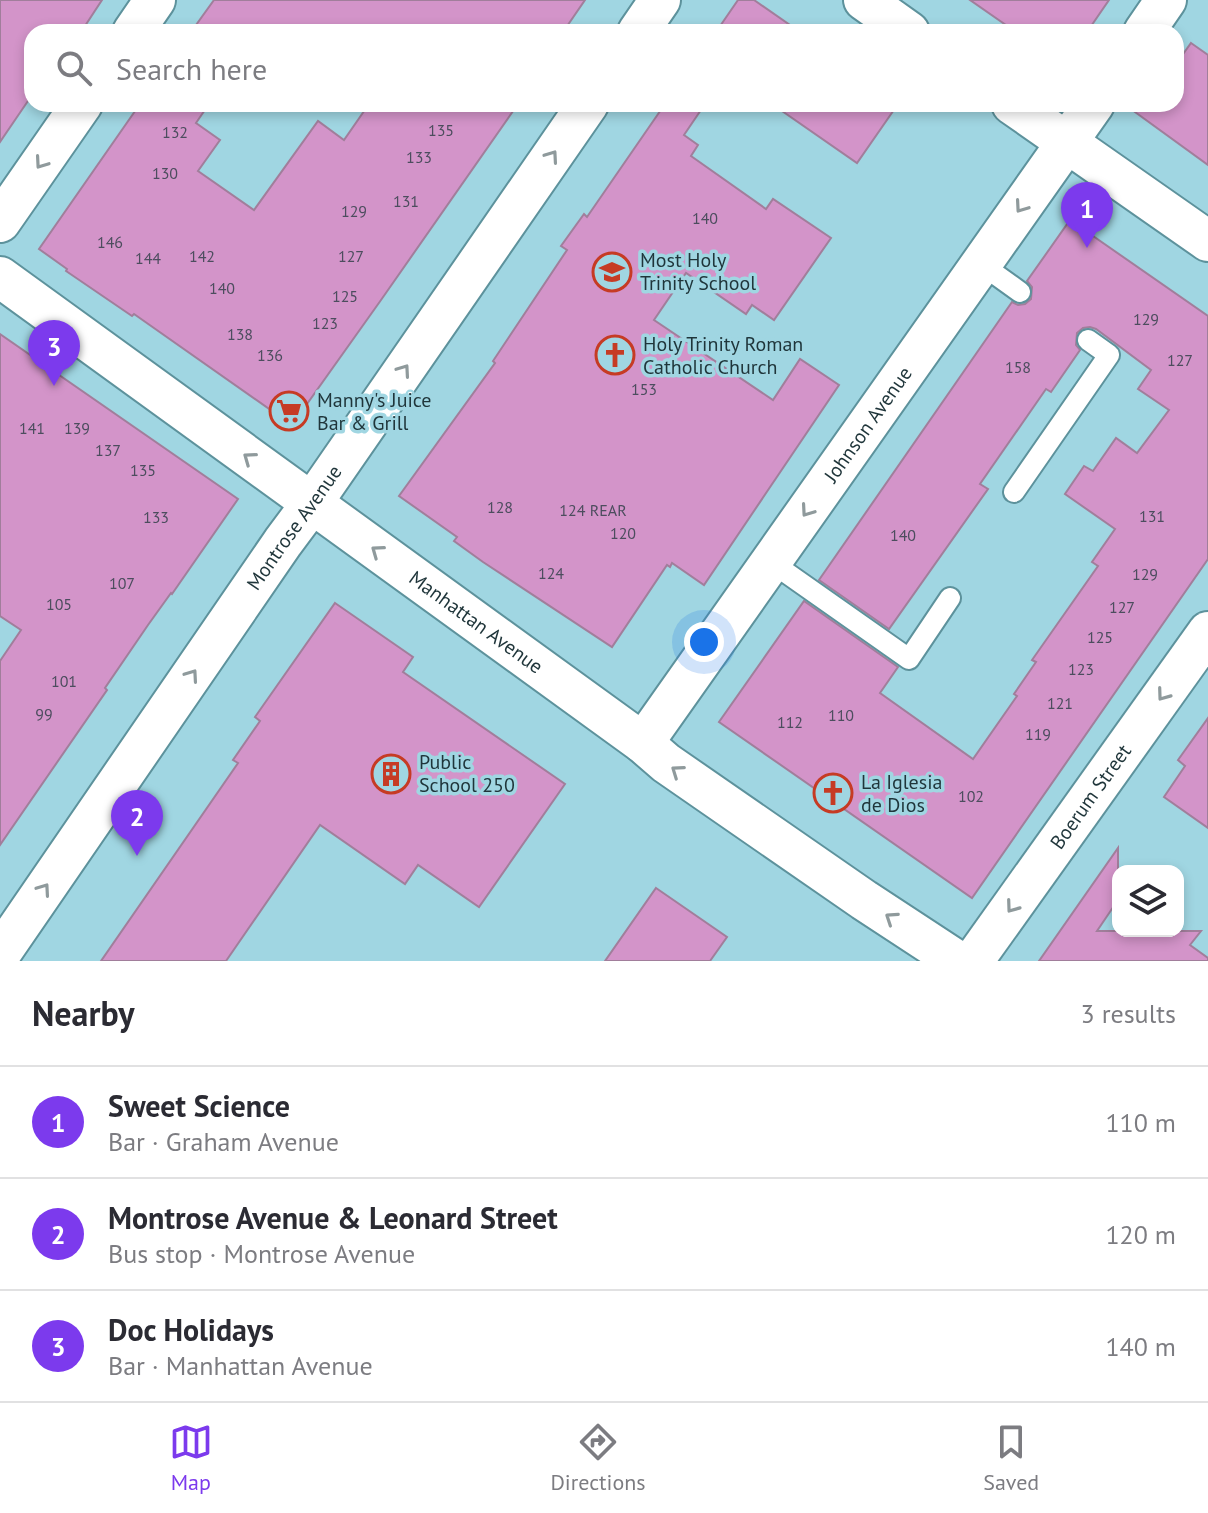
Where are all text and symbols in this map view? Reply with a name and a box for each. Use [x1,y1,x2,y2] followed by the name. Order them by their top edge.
[24,24,1184,112] search box
[52,46,96,90] icon: search
[116,49,267,88] text: Search here
[428,120,454,140] house number: 135
[162,122,188,142] house number: 132
[406,147,432,167] house number: 133
[542,151,557,165] one-way arrow
[36,155,51,169] one-way arrow
[152,163,178,183] house number: 130
[1061,182,1113,248] pin: 1
[393,191,419,211] house number: 131
[1017,198,1031,212] one-way arrow
[341,201,367,221] house number: 129
[692,208,718,228] house number: 140
[97,232,123,252] house number: 146
[189,246,215,266] house number: 142
[338,246,364,266] house number: 127
[640,247,756,296] place label: Most Holy Trinity School
[135,248,161,268] house number: 144
[591,251,633,293] school or university icon: Most Holy Trinity School
[209,278,235,298] house number: 140
[332,286,358,306] house number: 125
[1133,309,1159,329] house number: 129
[312,313,338,333] house number: 123
[28,320,80,386] pin: 3
[227,324,253,344] house number: 138
[643,331,803,380] place label: Holy Trinity Roman Catholic Church
[594,334,636,376] church icon: Holy Trinity Roman Catholic Church
[257,345,283,365] house number: 136
[1167,350,1193,370] house number: 127
[1005,357,1031,377] house number: 158
[818,361,918,488] street label: Johnson Avenue
[394,364,409,378] one-way arrow
[631,379,657,399] house number: 153
[317,387,432,436] place label: Manny's Juice Bar & Grill
[268,390,310,432] supermarket icon: Manny's Juice Bar & Grill
[19,418,45,438] house number: 141
[64,418,90,438] house number: 139
[95,440,121,460] house number: 137
[243,453,257,467] one-way arrow
[130,460,156,480] house number: 135
[241,460,347,595] street label: Montrose Avenue
[487,497,513,517] house number: 128
[559,500,627,520] house number: 124 REAR
[802,502,817,516] one-way arrow
[1139,506,1165,526] house number: 131
[143,507,169,527] house number: 133
[610,523,636,543] house number: 120
[890,525,916,545] house number: 140
[372,546,386,561] one-way arrow
[538,563,564,583] house number: 124
[1132,564,1158,584] house number: 129
[404,565,548,679] street label: Manhattan Avenue
[109,573,135,593] house number: 107
[46,594,72,614] house number: 105
[1109,597,1135,617] house number: 127
[684,622,724,662] your location
[1087,627,1113,647] house number: 125
[1068,659,1094,679] house number: 123
[182,670,197,684] one-way arrow
[51,671,77,691] house number: 101
[1158,687,1173,701] one-way arrow
[1047,693,1073,713] house number: 121
[35,704,53,724] house number: 99
[828,705,854,725] house number: 110
[777,712,803,732] house number: 112
[1025,724,1051,744] house number: 119
[1044,739,1137,854] street label: Boerum Street
[419,749,515,798] place label: Public School 250
[370,753,412,795] building icon: Public School 250
[672,766,686,781] one-way arrow
[861,769,942,818] place label: La Iglesia de Dios
[812,772,854,814] church icon: La Iglesia de Dios
[958,786,984,806] house number: 102
[111,790,163,856] pin: 2
[1112,865,1184,937] map controls
[1112,865,1184,937] button: layers
[34,884,49,898] one-way arrow
[1007,898,1021,912] one-way arrow
[886,913,900,928] one-way arrow
[32,991,134,1035] text: Nearby
[1081,997,1176,1030] text: 3 results
[108,1086,290,1125] text: Sweet Science
[51,1106,65,1139] text: 1
[1105,1106,1176,1139] text: 110 m
[108,1125,339,1158] text: Bar · Graham Avenue
[108,1198,558,1237] text: Montrose Avenue & Leonard Street
[51,1218,65,1251] text: 2
[1105,1218,1176,1251] text: 120 m
[108,1237,415,1270] text: Bus stop · Montrose Avenue
[108,1310,274,1349] text: Doc Holidays
[51,1330,65,1363] text: 3
[1105,1330,1176,1363] text: 140 m
[108,1349,373,1382] text: Bar · Manhattan Avenue
[169,1420,213,1496] tab: Map
[550,1420,646,1496] tab: Directions
[983,1420,1039,1496] tab: Saved

